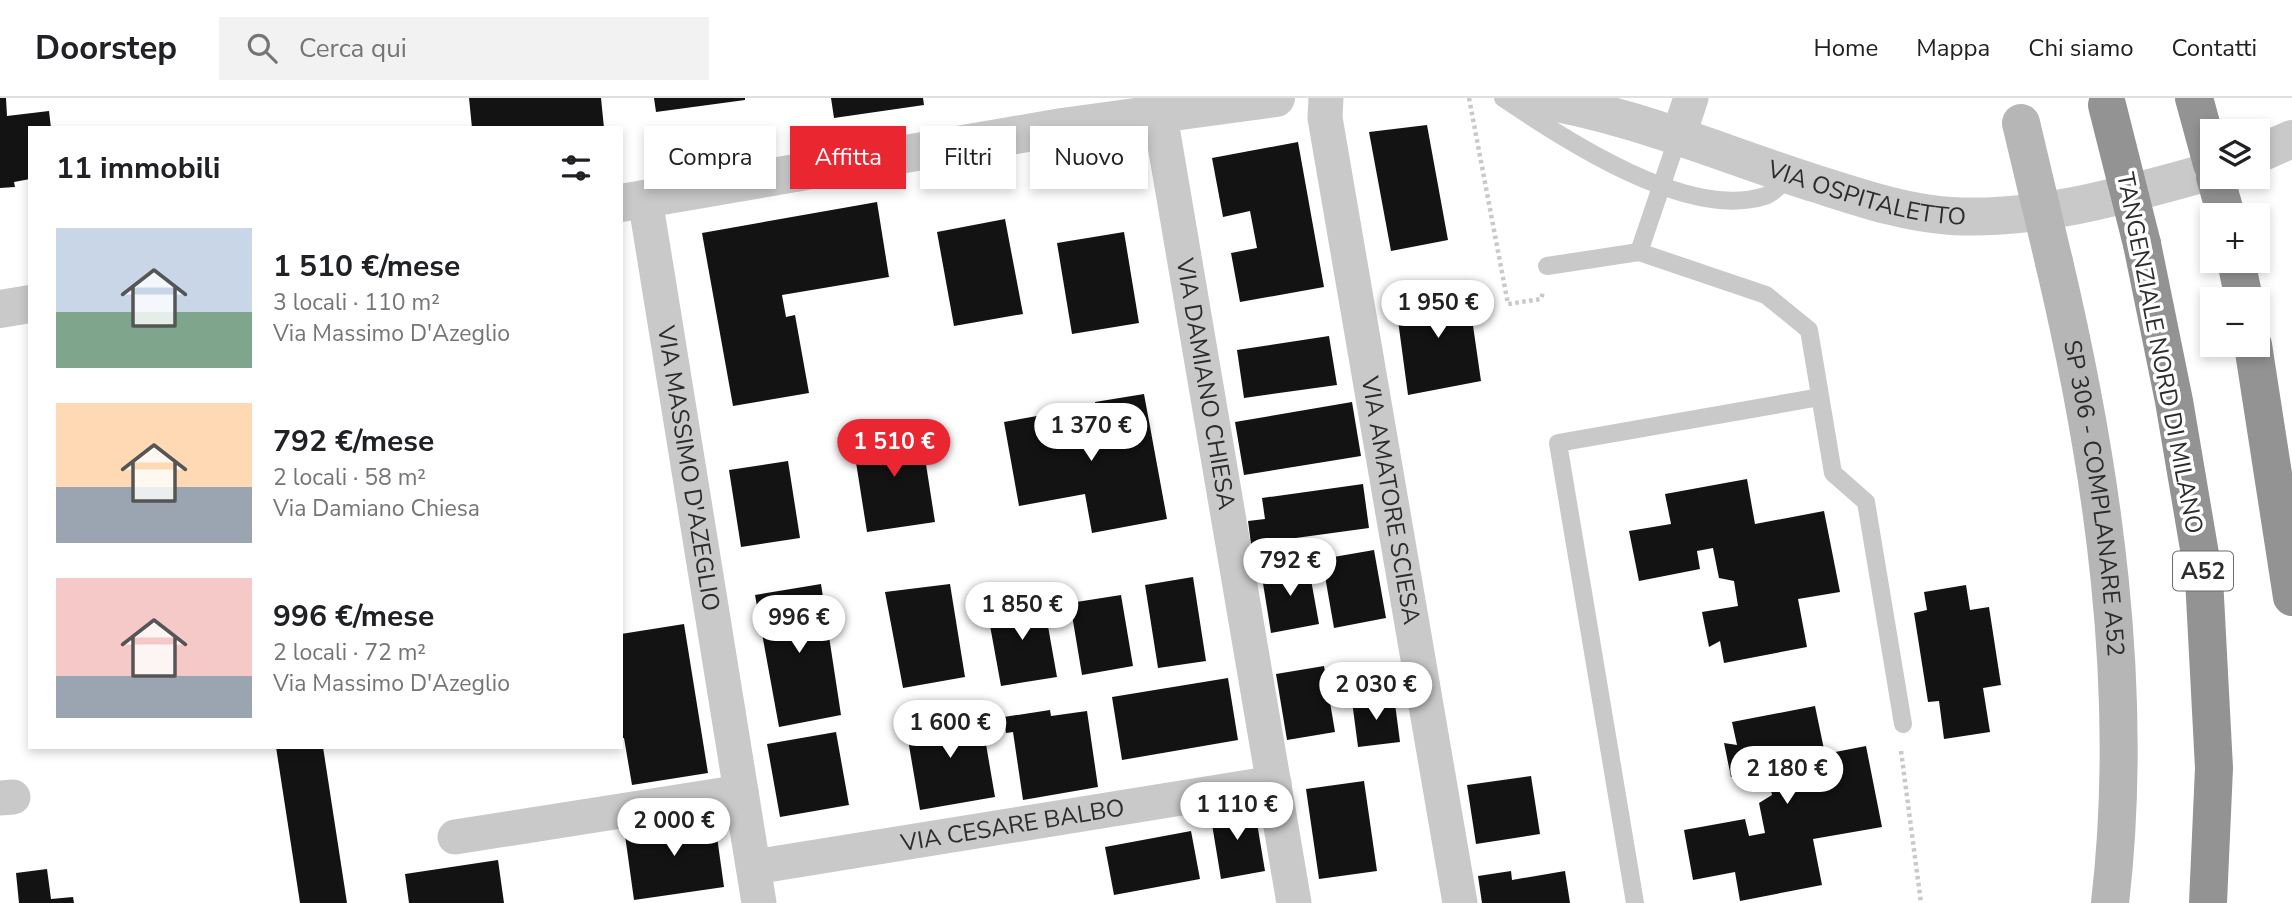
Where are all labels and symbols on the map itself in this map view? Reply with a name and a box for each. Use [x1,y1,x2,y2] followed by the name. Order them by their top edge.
[1762,152,1967,233] street label: VIA OSPITALETTO
[2109,170,2211,536] street label: TANGENZIALE NORD DI MILANO
[1168,255,1243,513] street label: VIA DAMIANO CHIESA
[1373,280,1503,340] pin: 1 950 €
[650,323,727,613] street label: VIA MASSIMO D'AZEGLIO
[2056,337,2132,657] street label: SP 306 - COMPLANARE A52
[1354,373,1428,627] street label: VIA AMATORE SCIESA
[1026,404,1156,463] pin: 1 370 €
[829,420,959,479] pin: 1 510 €
[1241,538,1339,598] pin: 792 €
[2173,551,2233,590] road number: A52
[957,582,1087,642] pin: 1 850 €
[750,596,848,655] pin: 996 €
[1311,662,1441,722] pin: 2 030 €
[885,700,1015,760] pin: 1 600 €
[1722,746,1852,806] pin: 2 180 €
[1172,782,1302,842] pin: 1 110 €
[898,791,1127,859] street label: VIA CESARE BALBO
[609,798,739,858] pin: 2 000 €

